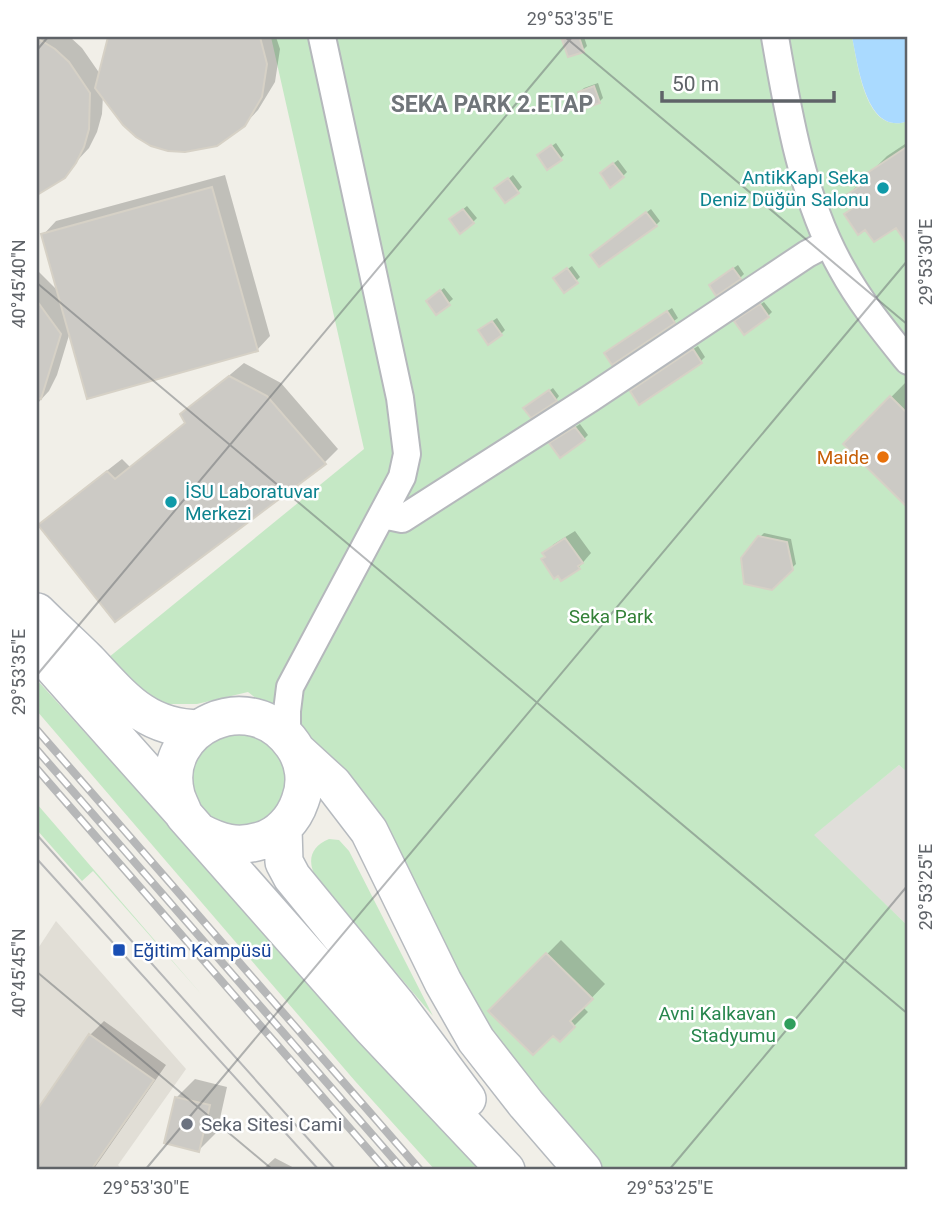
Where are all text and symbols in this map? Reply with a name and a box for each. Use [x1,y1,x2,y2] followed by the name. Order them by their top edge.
[527,8,613,29] text: 29°53'35"E
[662,60,833,104] scale bar
[672,72,719,96] text: 50 m
[391,91,593,118] district label: SEKA PARK 2.ETAP
[700,166,869,211] place label: AntikKapı Seka Deniz Düğün Salonu
[875,180,891,196] marker: AntikKapı Seka Deniz Düğün Salonu
[915,219,936,305] text: 29°53'30"E
[8,239,29,329] text: 40°45'40"N
[817,446,869,469] place label: Maide
[875,449,891,465] marker: Maide
[185,480,320,525] place label: İSU Laboratuvar Merkezi
[163,494,179,510] marker: İSU Laboratuvar Merkezi
[569,605,654,628] park label: Seka Park
[8,629,29,715] text: 29°53'35"E
[915,844,936,930] text: 29°53'25"E
[8,928,29,1018] text: 40°45'45"N
[133,939,271,962] place label: Eğitim Kampüsü
[111,942,127,958] marker: Eğitim Kampüsü
[658,1002,776,1047] place label: Avni Kalkavan Stadyumu
[782,1016,798,1032] marker: Avni Kalkavan Stadyumu
[201,1113,342,1136] place label: Seka Sitesi Cami
[179,1116,195,1132] marker: Seka Sitesi Cami
[103,1177,189,1198] text: 29°53'30"E
[627,1177,713,1198] text: 29°53'25"E

